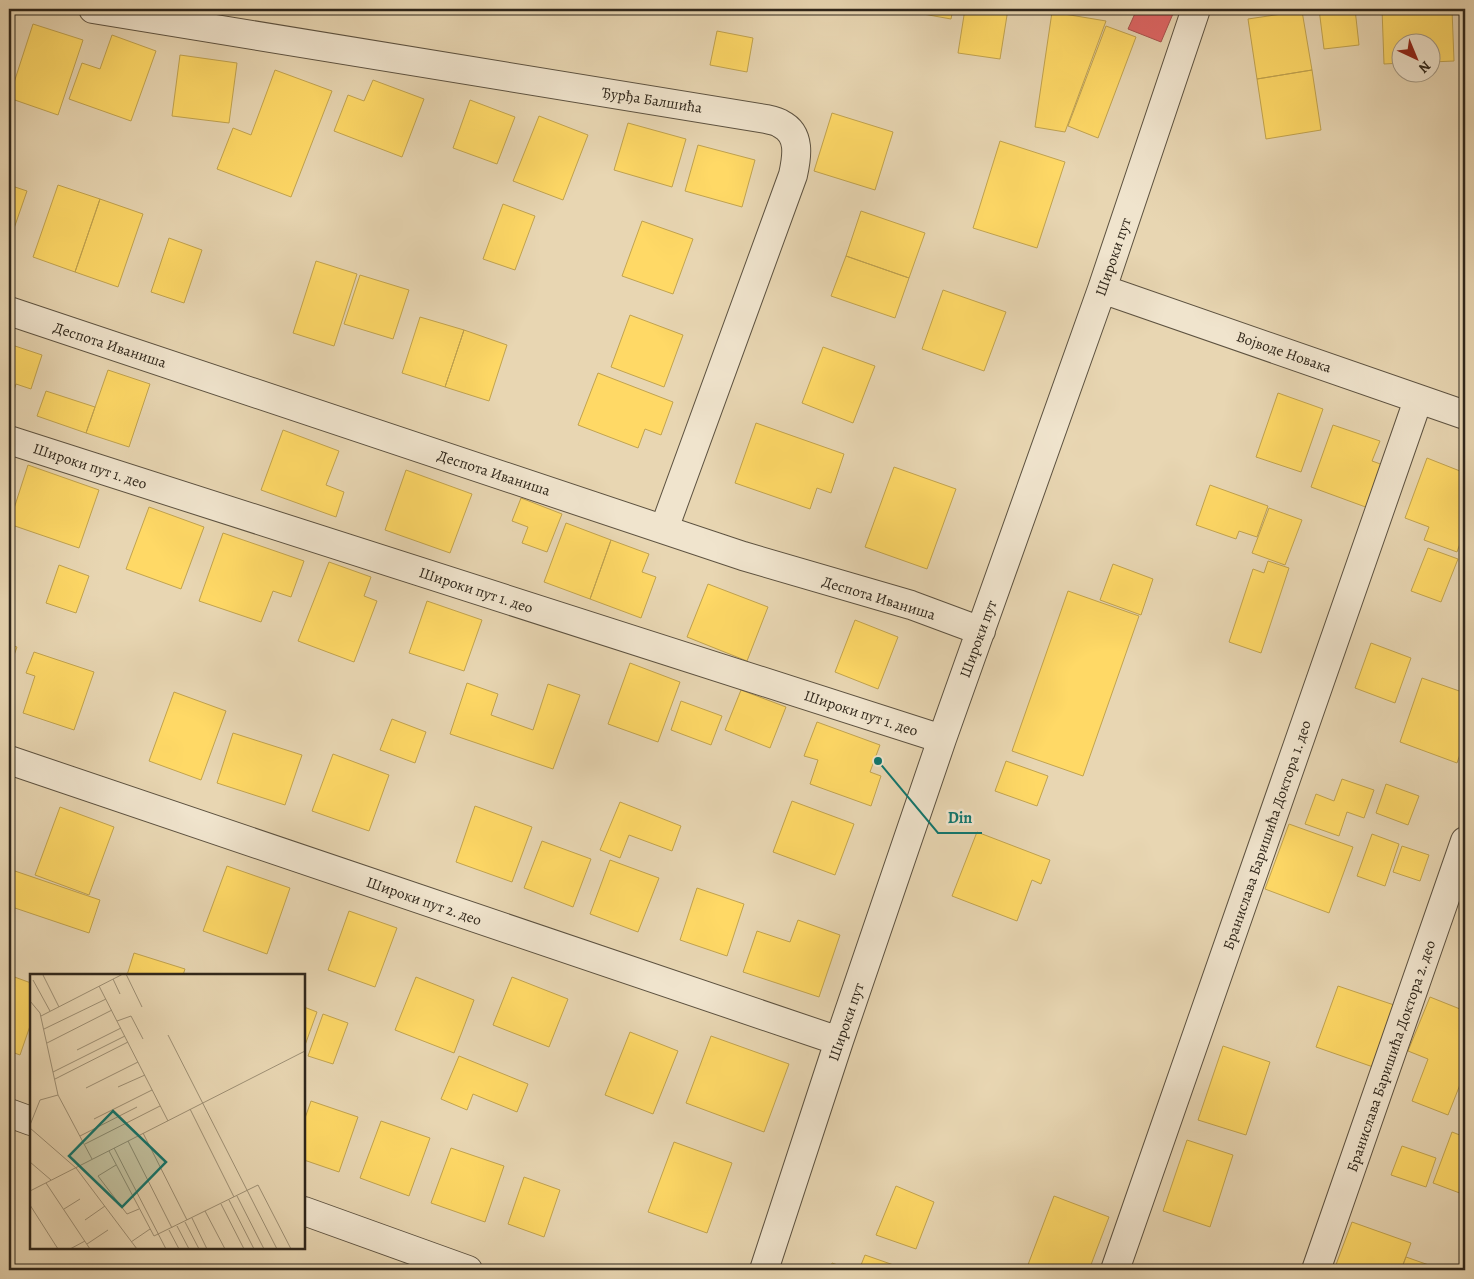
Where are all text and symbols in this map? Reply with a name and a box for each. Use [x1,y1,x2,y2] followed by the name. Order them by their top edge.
[1392,32,1442,82] north arrow
[1414,57,1435,77] text: N
[600,82,704,118] street label: Ђурђа Балшића
[1090,215,1136,299] street label: Широки пут
[51,317,169,373] street label: Деспота Иваниша
[1234,326,1334,378] street label: Војводе Новака
[30,438,150,494] street label: Широки пут 1. део
[435,445,553,501] street label: Деспота Иваниша
[416,562,536,618] street label: Широки пут 1. део
[820,571,938,625] street label: Деспота Иваниша
[955,597,1001,681] street label: Широки пут
[801,685,921,741] street label: Широки пут 1. део
[1218,717,1316,953] street label: Бранислава Баришића Доктора 1. део
[938,802,982,833] callout: Din
[948,807,972,829] text: Din
[364,872,484,930] street label: Широки пут 2. део
[1342,937,1440,1175] street label: Бранислава Баришића Доктора 2. део
[30,974,305,1249] inset map
[823,980,869,1064] street label: Широки пут

